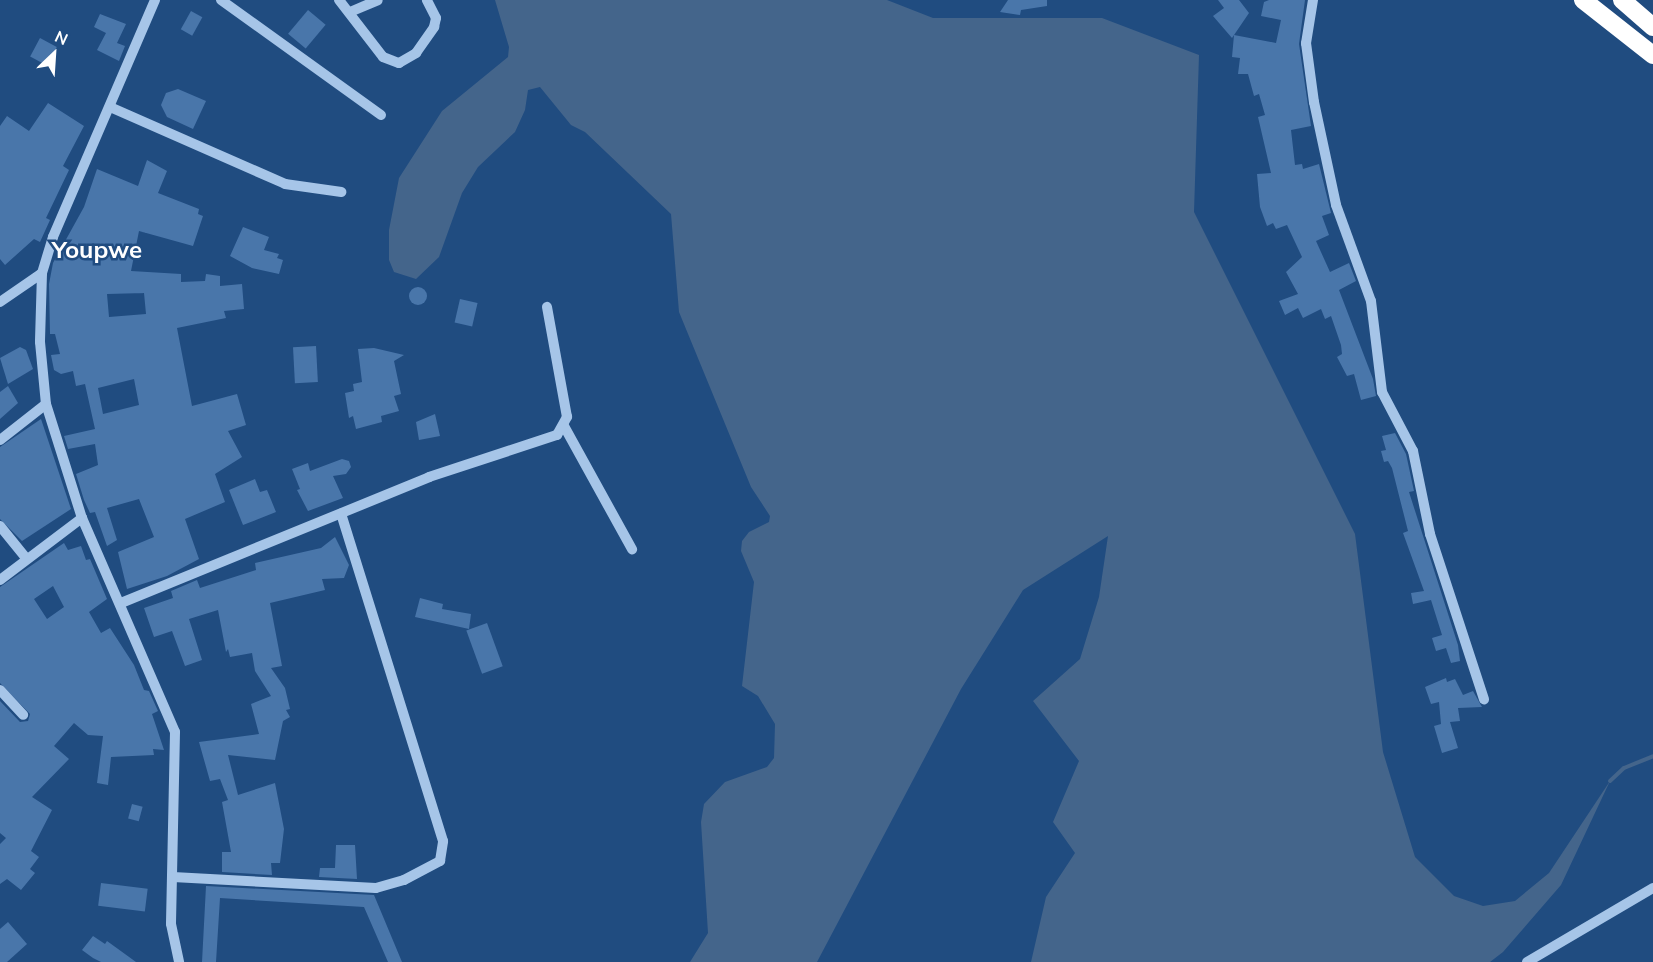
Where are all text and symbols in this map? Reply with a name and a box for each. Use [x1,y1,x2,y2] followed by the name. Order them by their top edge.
[24,24,84,84] north arrow
[52,26,71,49] text: N
[52,236,142,264] district label: Youpwe

